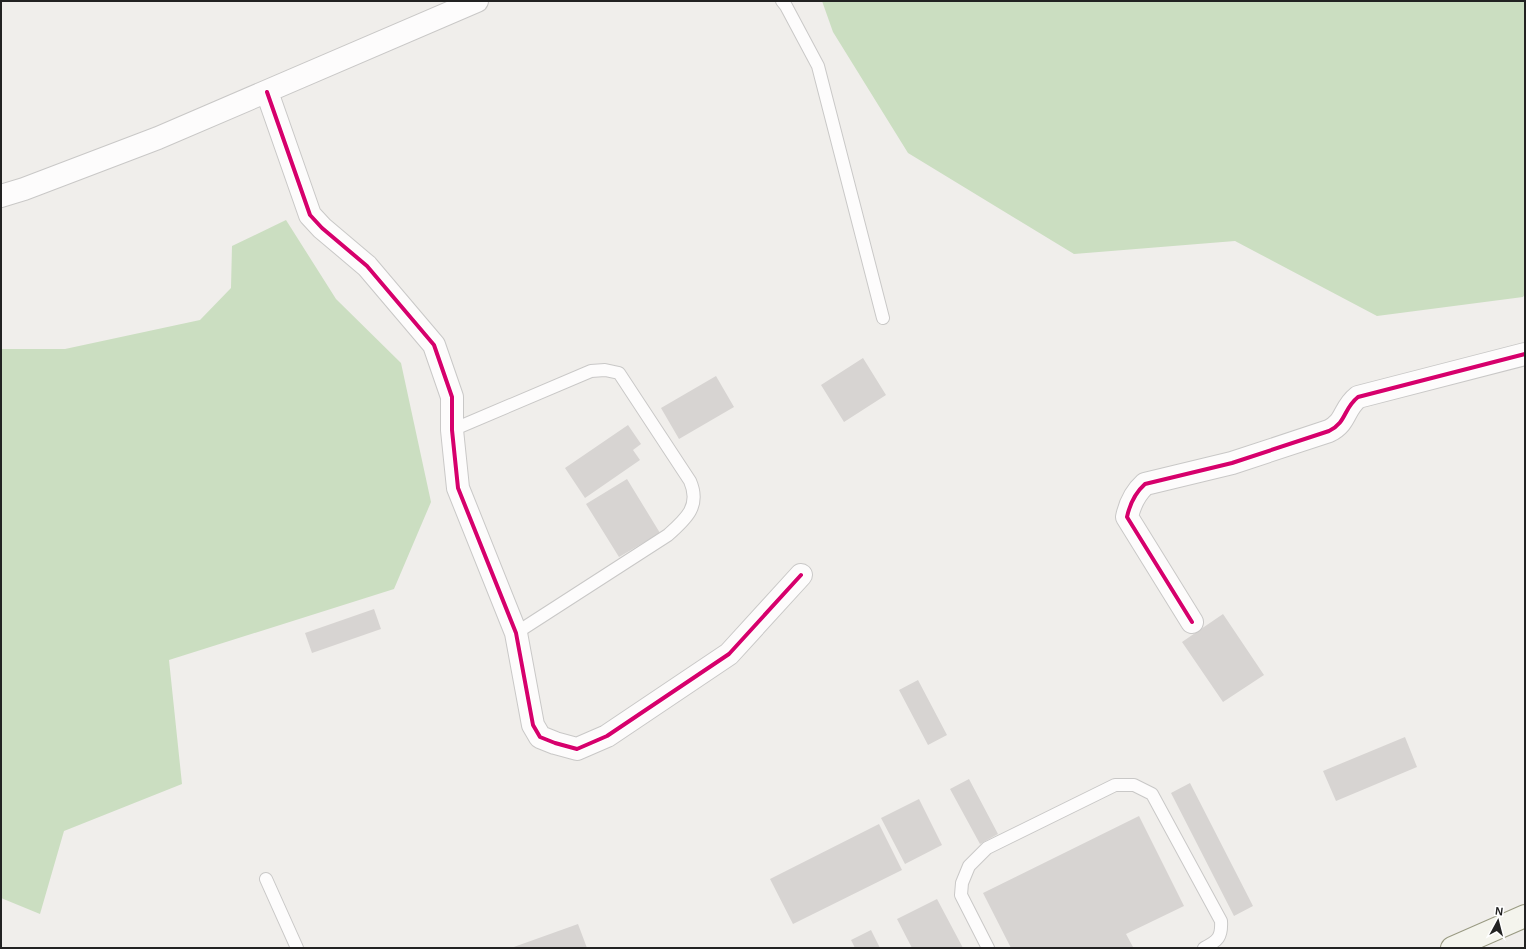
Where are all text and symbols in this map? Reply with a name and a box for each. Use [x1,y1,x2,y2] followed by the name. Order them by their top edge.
[1478,901,1518,941] north arrow
[1495,905,1504,918] text: N

